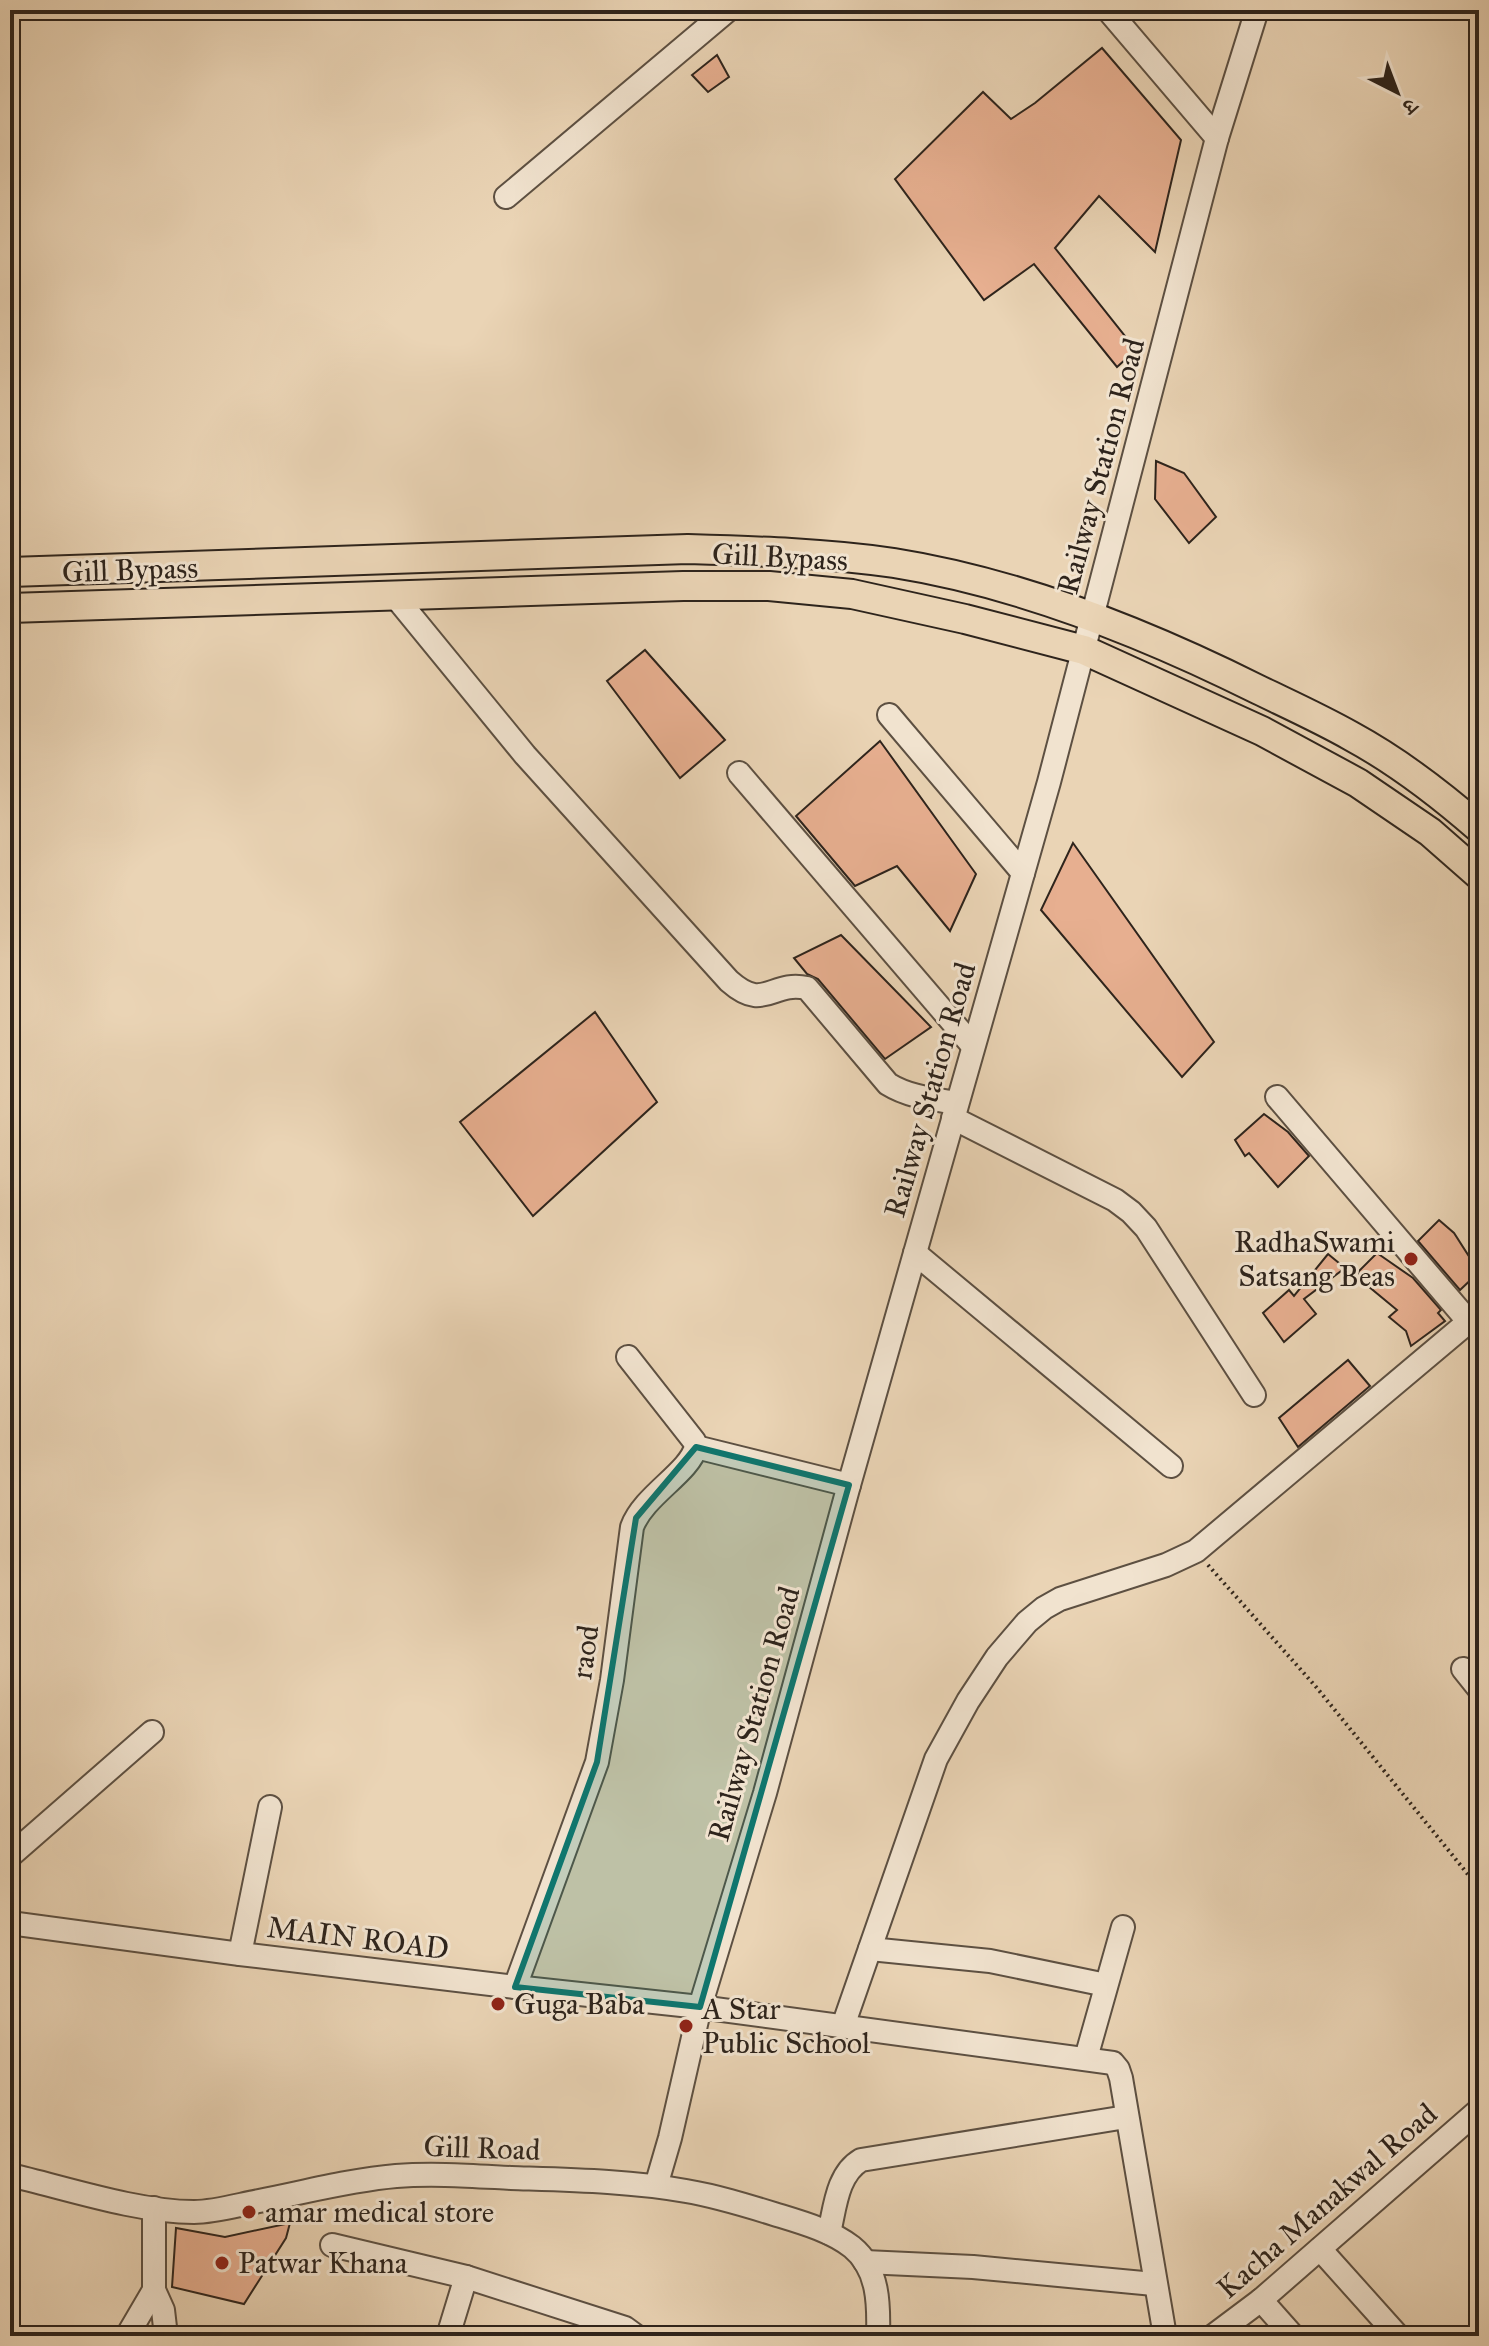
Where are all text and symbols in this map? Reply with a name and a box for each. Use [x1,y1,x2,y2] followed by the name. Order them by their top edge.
[1357,52,1437,132] north arrow
[1396,91,1425,121] text: उ
[1050,334,1152,598] street label: Railway Station Road
[711,535,849,579] street label: Gill Bypass
[61,550,199,590] street label: Gill Bypass
[876,958,984,1222] street label: Railway Station Road
[1234,1224,1395,1294] place label: RadhaSwami Satsang Beas
[1402,1250,1420,1268] marker: RadhaSwami Satsang Beas
[700,1582,808,1846] street label: Railway Station Road
[563,1623,607,1681] street label: raod
[265,1909,451,1967] street label: MAIN ROAD
[514,1986,645,2022] place label: Guga Baba
[700,1991,871,2061] place label: A Star Public School
[489,1995,507,2013] marker: Guga Baba
[677,2017,695,2035] marker: A Star Public School
[1210,2096,1444,2306] street label: Kacha Manakwal Road
[423,2128,541,2168] street label: Gill Road
[265,2194,494,2230] place label: amar medical store
[240,2203,258,2221] marker: amar medical store
[238,2245,408,2281] place label: Patwar Khana
[213,2254,231,2272] marker: Patwar Khana

